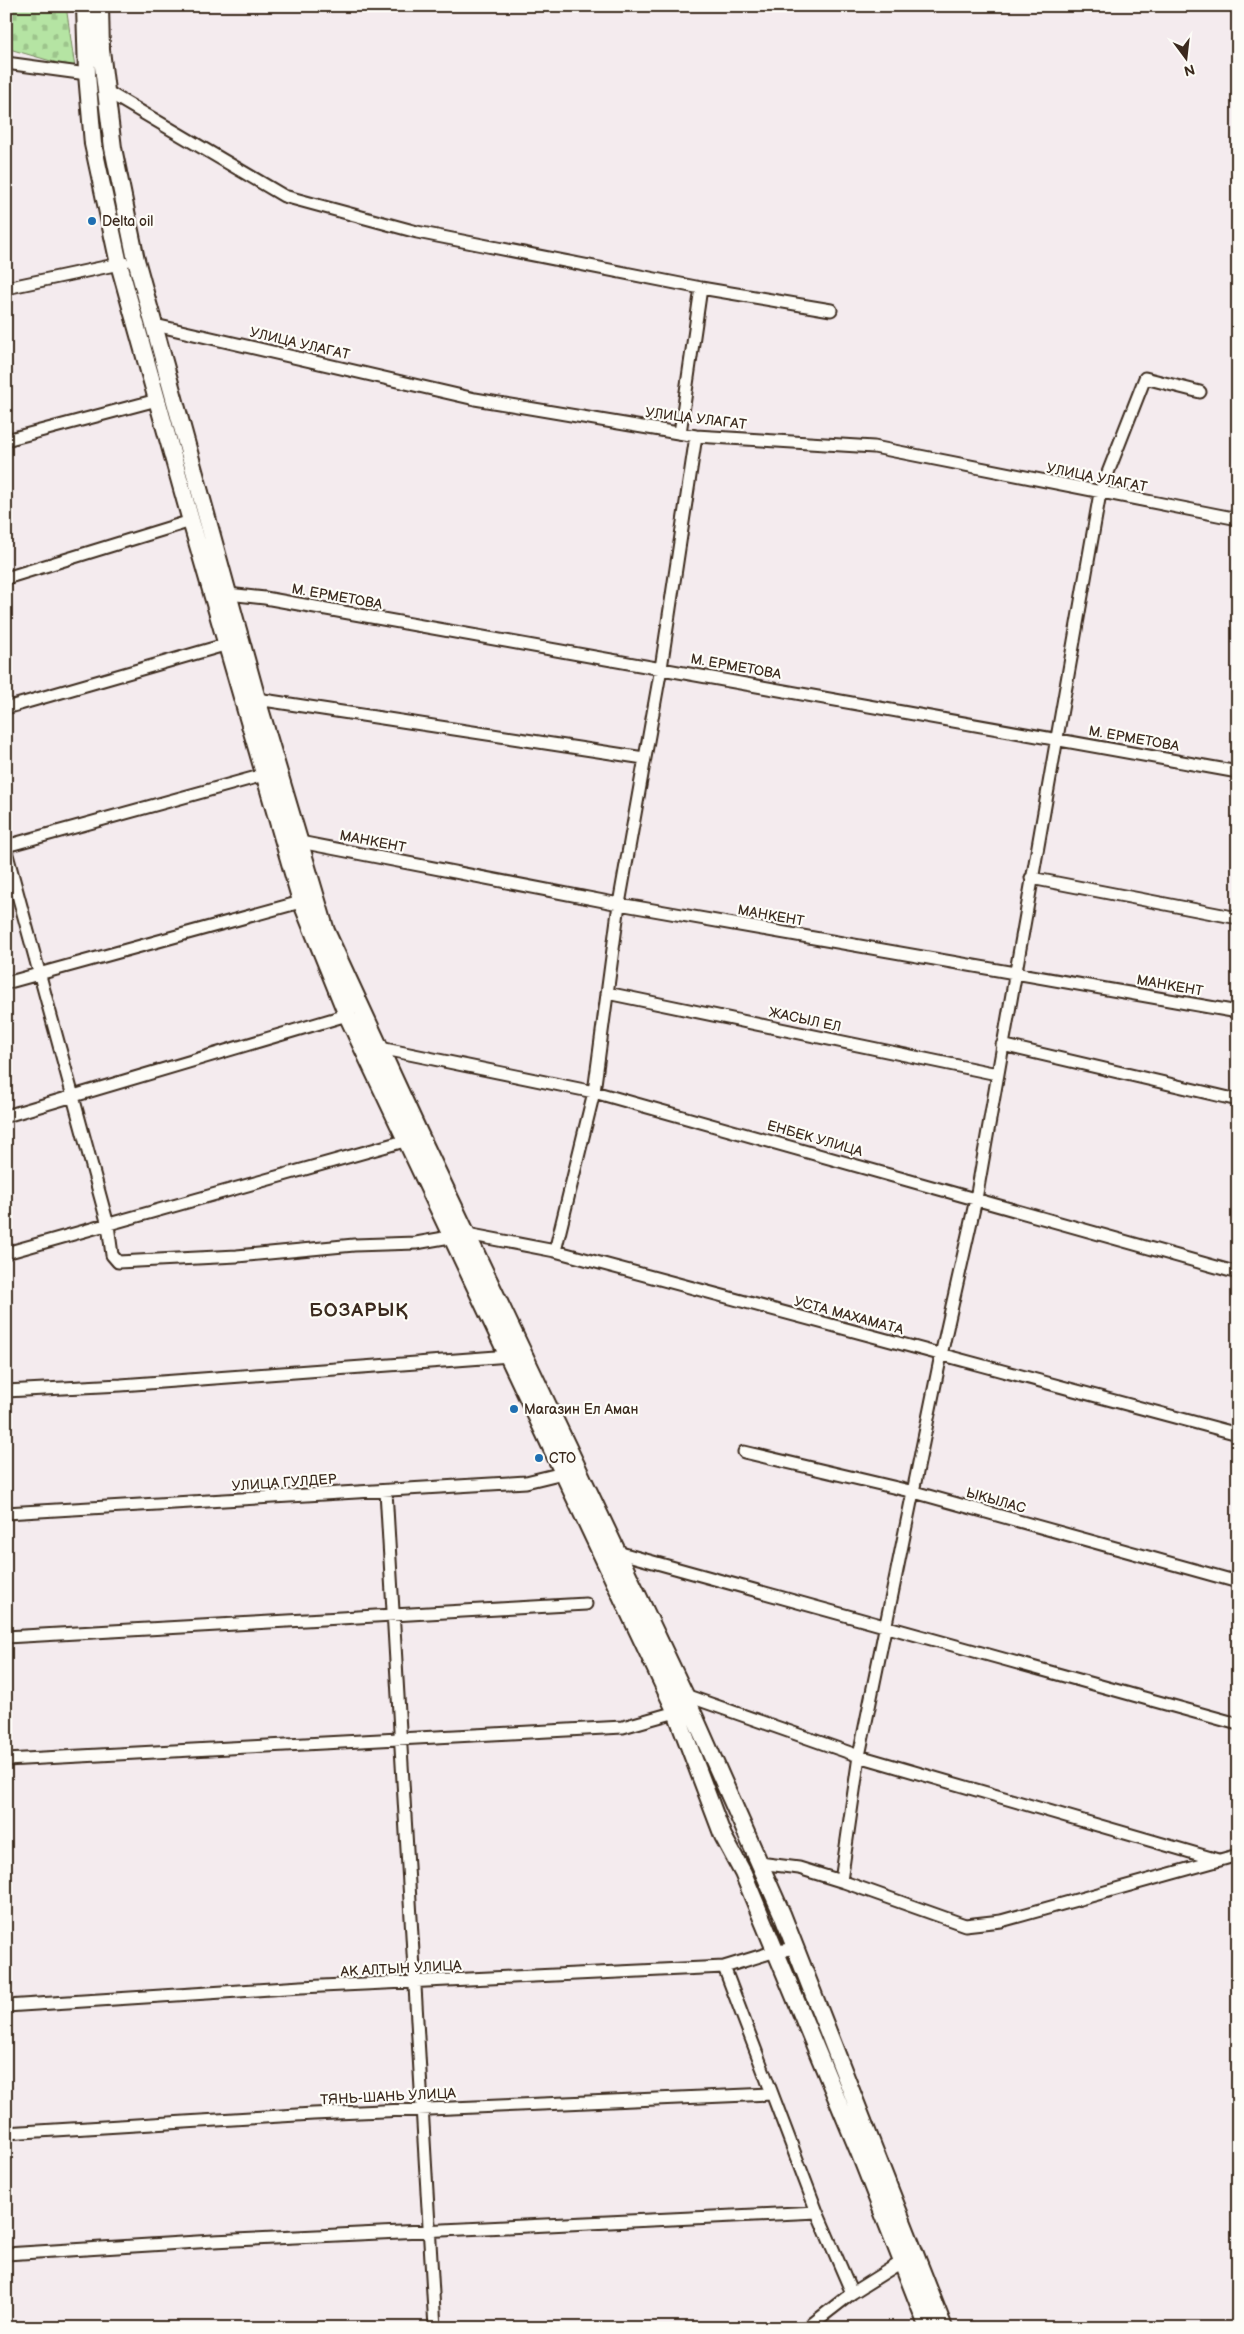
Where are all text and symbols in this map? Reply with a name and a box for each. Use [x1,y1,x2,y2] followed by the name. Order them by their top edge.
[1162,32,1212,82] north arrow
[1182,61,1197,80] text: N
[102,213,153,230] place label: Delta oil
[86,215,98,227] marker: Delta oil
[248,324,352,363] street label: УЛИЦА УЛАГАТ
[644,404,749,433] street label: УЛИЦА УЛАГАТ
[1045,459,1150,496] street label: УЛИЦА УЛАГАТ
[290,580,384,613] street label: М. ЕРМЕТОВА
[689,650,783,683] street label: М. ЕРМЕТОВА
[1087,722,1181,755] street label: М. ЕРМЕТОВА
[338,827,408,856] street label: МАНКЕНТ
[736,901,806,930] street label: МАНКЕНТ
[1135,971,1205,1000] street label: МАНКЕНТ
[767,1004,843,1035] street label: ЖАСЫЛ ЕЛ
[765,1117,865,1160] street label: ЕНБЕК УЛИЦА
[792,1293,906,1338] street label: УСТА МАХАМАТА
[309,1299,409,1322] district label: БОЗАРЫҚ
[524,1401,638,1418] place label: Магазин Ел Аман
[508,1403,520,1415] marker: Магазин Ел Аман
[549,1450,576,1467] place label: СТО
[533,1452,545,1464] marker: СТО
[231,1470,337,1495] street label: УЛИЦА ГУЛДЕР
[964,1484,1028,1517] street label: ЫКЫЛАС
[339,1957,463,1980] street label: АК АЛТЫН УЛИЦА
[320,2084,457,2109] street label: ТЯНЬ-ШАНЬ УЛИЦА

